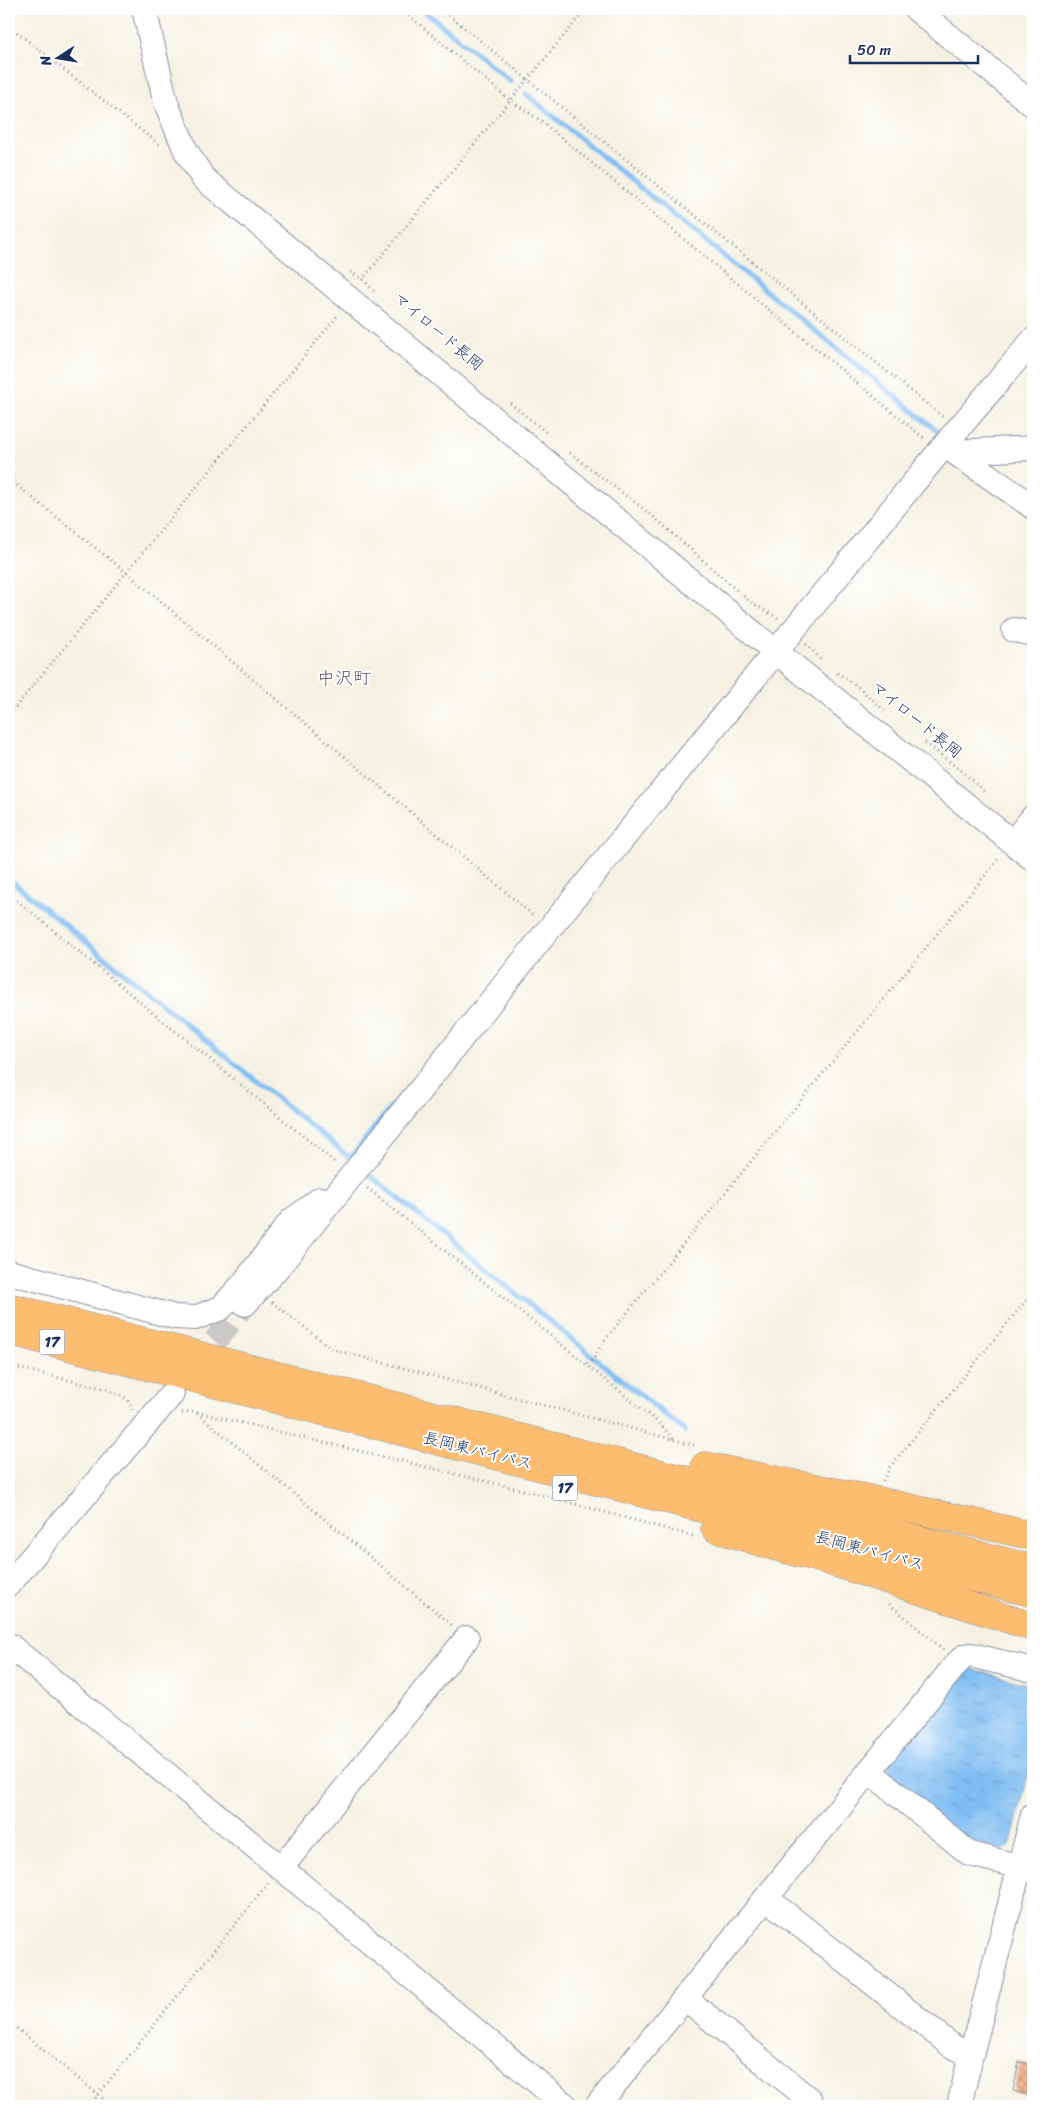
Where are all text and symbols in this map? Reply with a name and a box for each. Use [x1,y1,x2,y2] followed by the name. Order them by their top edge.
[32,32,82,82] north arrow
[850,32,977,64] scale bar
[857,37,892,63] text: 50 m
[32,53,59,69] text: N
[387,284,491,378] street label: マイロード長岡
[317,662,371,694] district label: 中沢町
[864,673,969,766] street label: マイロード長岡
[40,1330,64,1354] road number: 17
[420,1423,536,1478] street label: 長岡東バイパス
[552,1476,578,1500] road number: 17
[812,1522,928,1579] street label: 長岡東バイパス

